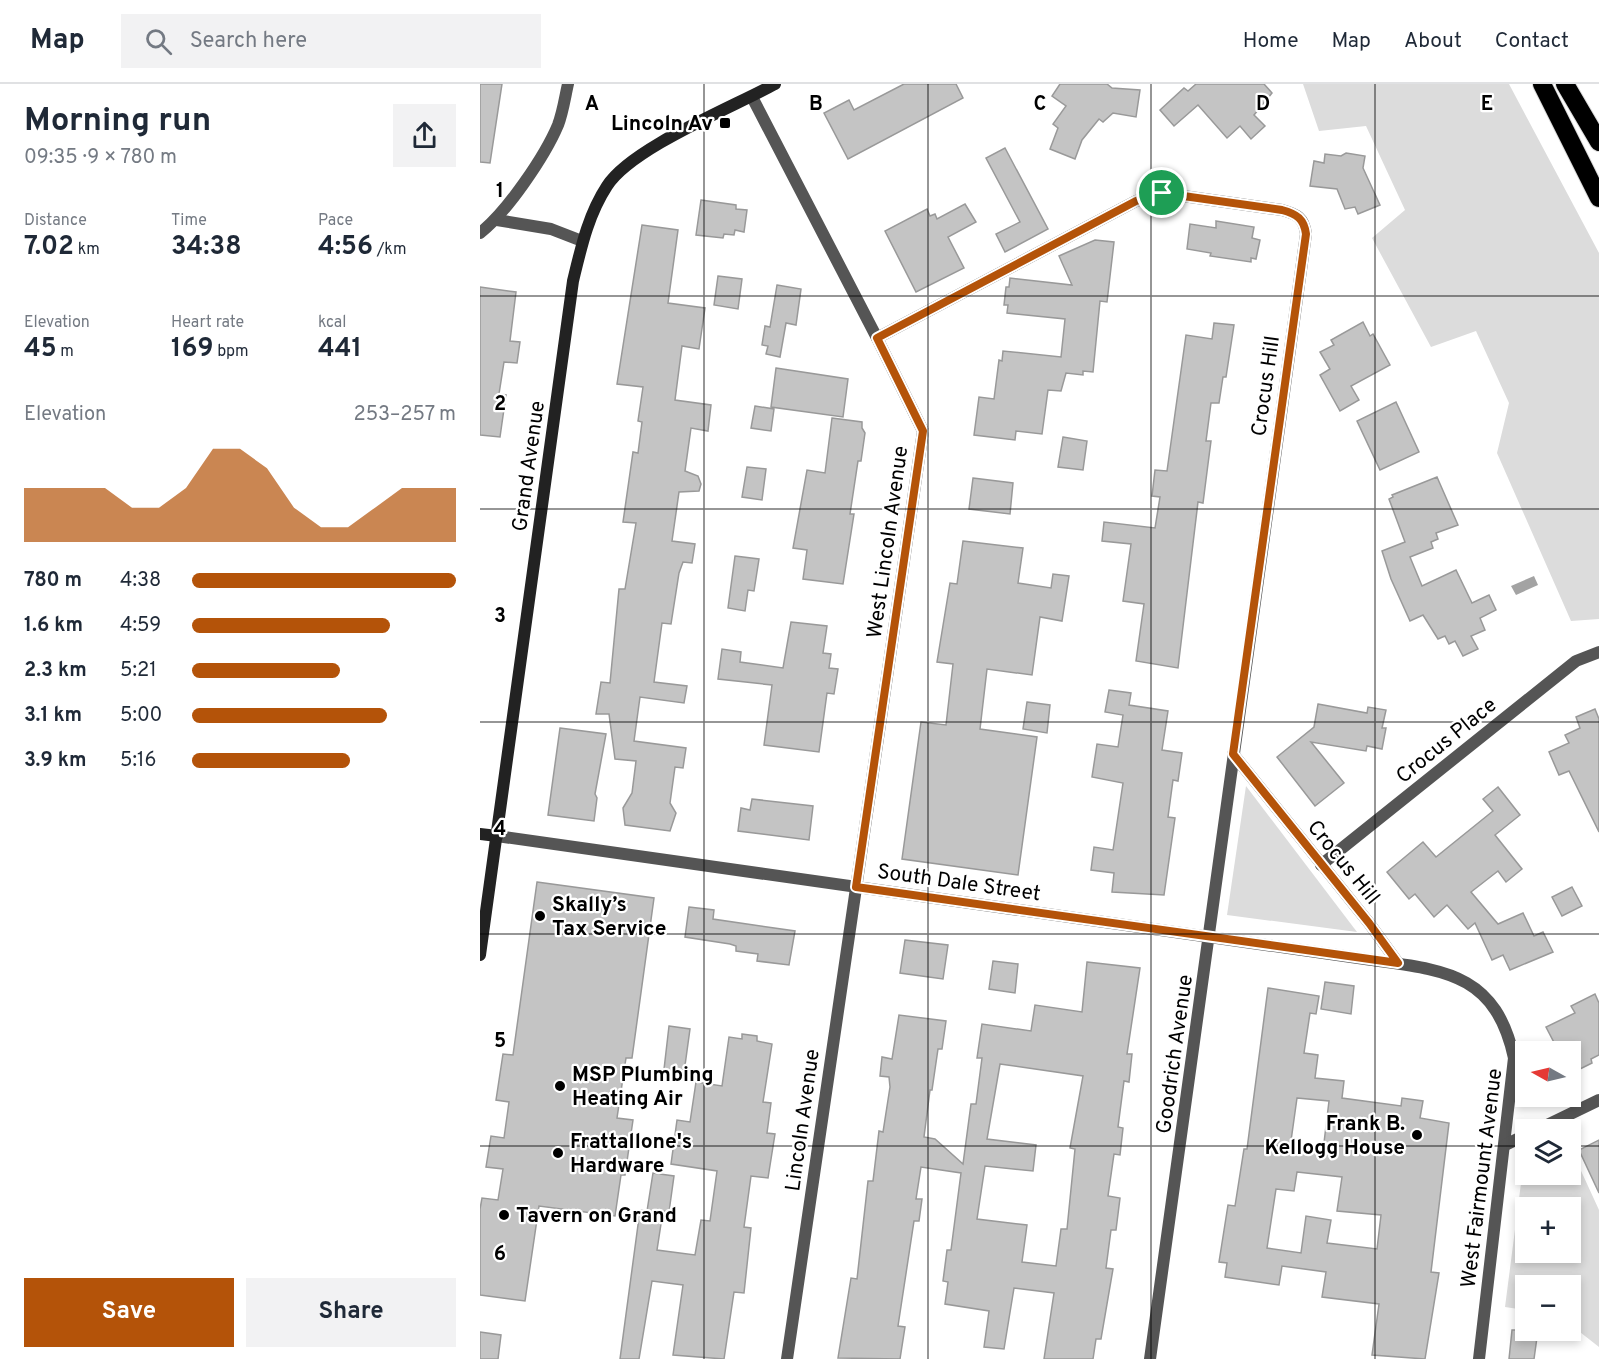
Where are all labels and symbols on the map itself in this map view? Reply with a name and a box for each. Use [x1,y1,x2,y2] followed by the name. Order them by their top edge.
[585,92,599,118] text: A
[809,92,823,118] text: B
[1034,92,1046,118] text: C
[1256,92,1270,118] text: D
[1481,92,1493,118] text: E
[611,111,713,138] place label: Lincoln Av
[718,116,732,130] marker: Lincoln Av
[1136,167,1187,218] pin
[496,179,504,205] text: 1
[1246,334,1287,438] street label: Crocus Hill
[494,392,506,418] text: 2
[507,399,552,533] street label: Grand Avenue
[862,444,915,640] street label: West Lincoln Avenue
[494,604,506,630] text: 3
[1391,692,1503,790] street label: Crocus Place
[1300,815,1385,911] street label: Crocus Hill
[494,817,506,843] text: 4
[875,859,1042,908] street label: South Dale Street
[552,892,666,943] place label: Skally’s Tax Service
[533,909,547,923] marker: Skally’s Tax Service
[1151,973,1200,1136] street label: Goodrich Avenue
[494,1029,506,1055] text: 5
[1515,1041,1581,1107] north arrow
[780,1047,827,1193] street label: Lincoln Avenue
[572,1062,714,1113] place label: MSP Plumbing Heating Air
[1456,1067,1509,1289] street label: West Fairmount Avenue
[553,1079,567,1093] marker: MSP Plumbing Heating Air
[1264,1111,1405,1162] place label: Frank B. Kellogg House
[1410,1128,1424,1142] marker: Frank B. Kellogg House
[570,1129,692,1180] place label: Frattallone's Hardware
[551,1146,565,1160] marker: Frattallone's Hardware
[516,1203,677,1230] place label: Tavern on Grand
[497,1208,511,1222] marker: Tavern on Grand
[494,1242,506,1268] text: 6

